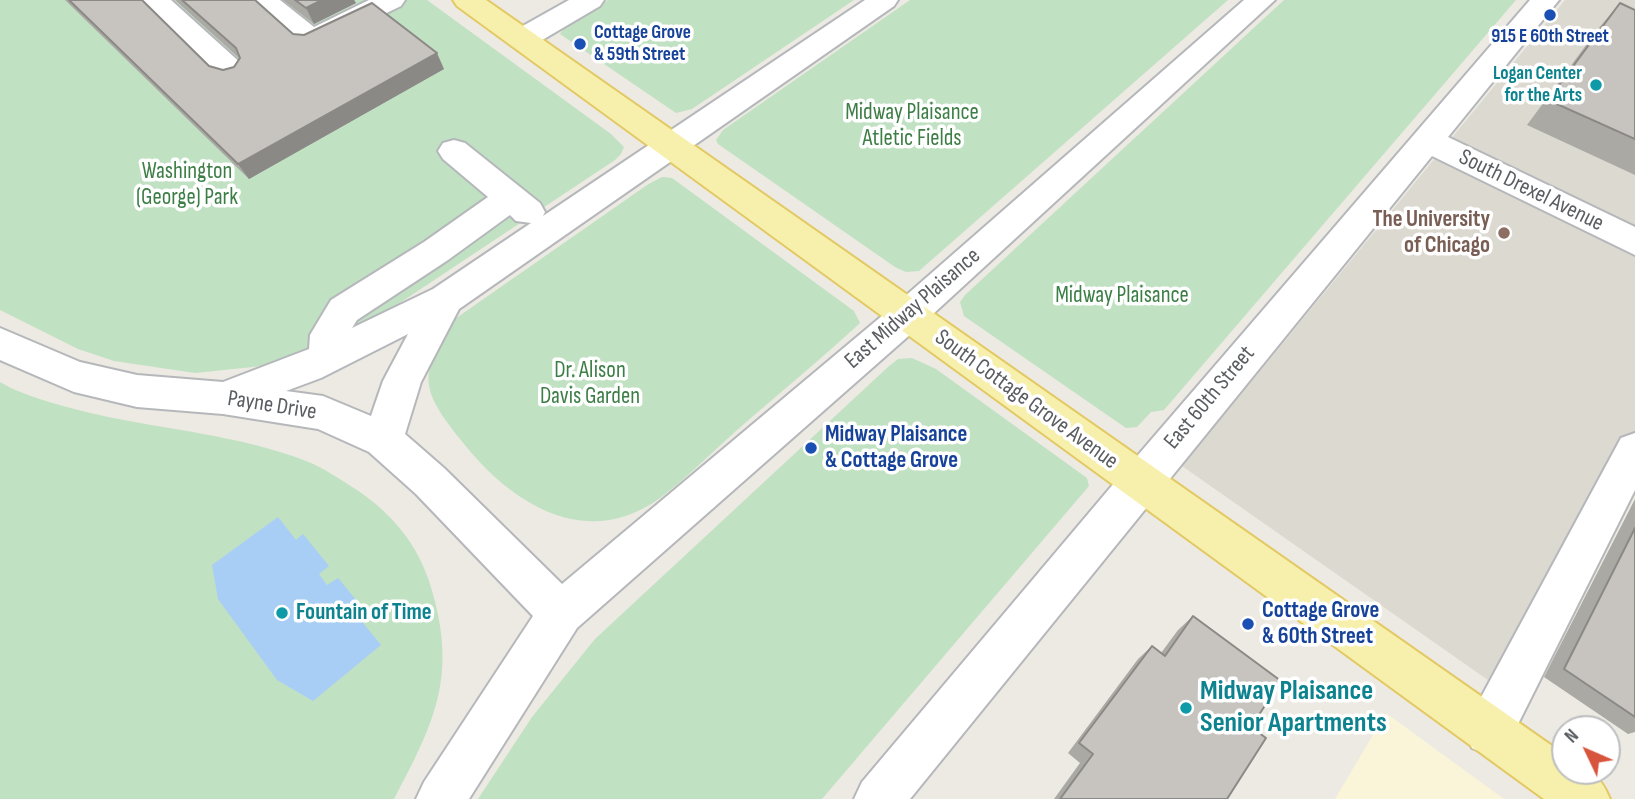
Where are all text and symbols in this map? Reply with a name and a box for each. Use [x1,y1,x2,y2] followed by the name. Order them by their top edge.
[1542,7,1558,23] marker: 915 E 60th Street
[594,22,691,66] place label: Cottage Grove & 59th Street
[1491,26,1609,48] place label: 915 E 60th Street
[572,36,588,52] marker: Cottage Grove & 59th Street
[1493,63,1582,107] place label: Logan Center for the Arts
[1588,77,1604,93] marker: Logan Center for the Arts
[845,99,979,153] park label: Midway Plaisance Atletic Fields
[1454,144,1608,238] street label: South Drexel Avenue
[136,158,238,212] park label: Washington (George) Park
[1373,206,1490,260] place label: The University of Chicago
[1496,225,1512,241] marker: The University of Chicago
[840,243,986,375] street label: East Midway Plaisance
[1055,282,1189,310] park label: Midway Plaisance
[929,324,1123,476] street label: South Cottage Grove Avenue
[1159,341,1261,455] street label: East 60th Street
[540,357,640,411] park label: Dr. Alison Davis Garden
[225,385,319,427] street label: Payne Drive
[825,421,967,475] place label: Midway Plaisance & Cottage Grove
[803,440,819,456] marker: Midway Plaisance & Cottage Grove
[1262,597,1379,651] place label: Cottage Grove & 60th Street
[296,599,432,627] place label: Fountain of Time
[274,605,290,621] marker: Fountain of Time
[1240,616,1256,632] marker: Cottage Grove & 60th Street
[1200,675,1387,741] place label: Midway Plaisance Senior Apartments
[1178,700,1194,716] marker: Midway Plaisance Senior Apartments
[1551,715,1621,785] north arrow
[1560,725,1584,748] text: N

